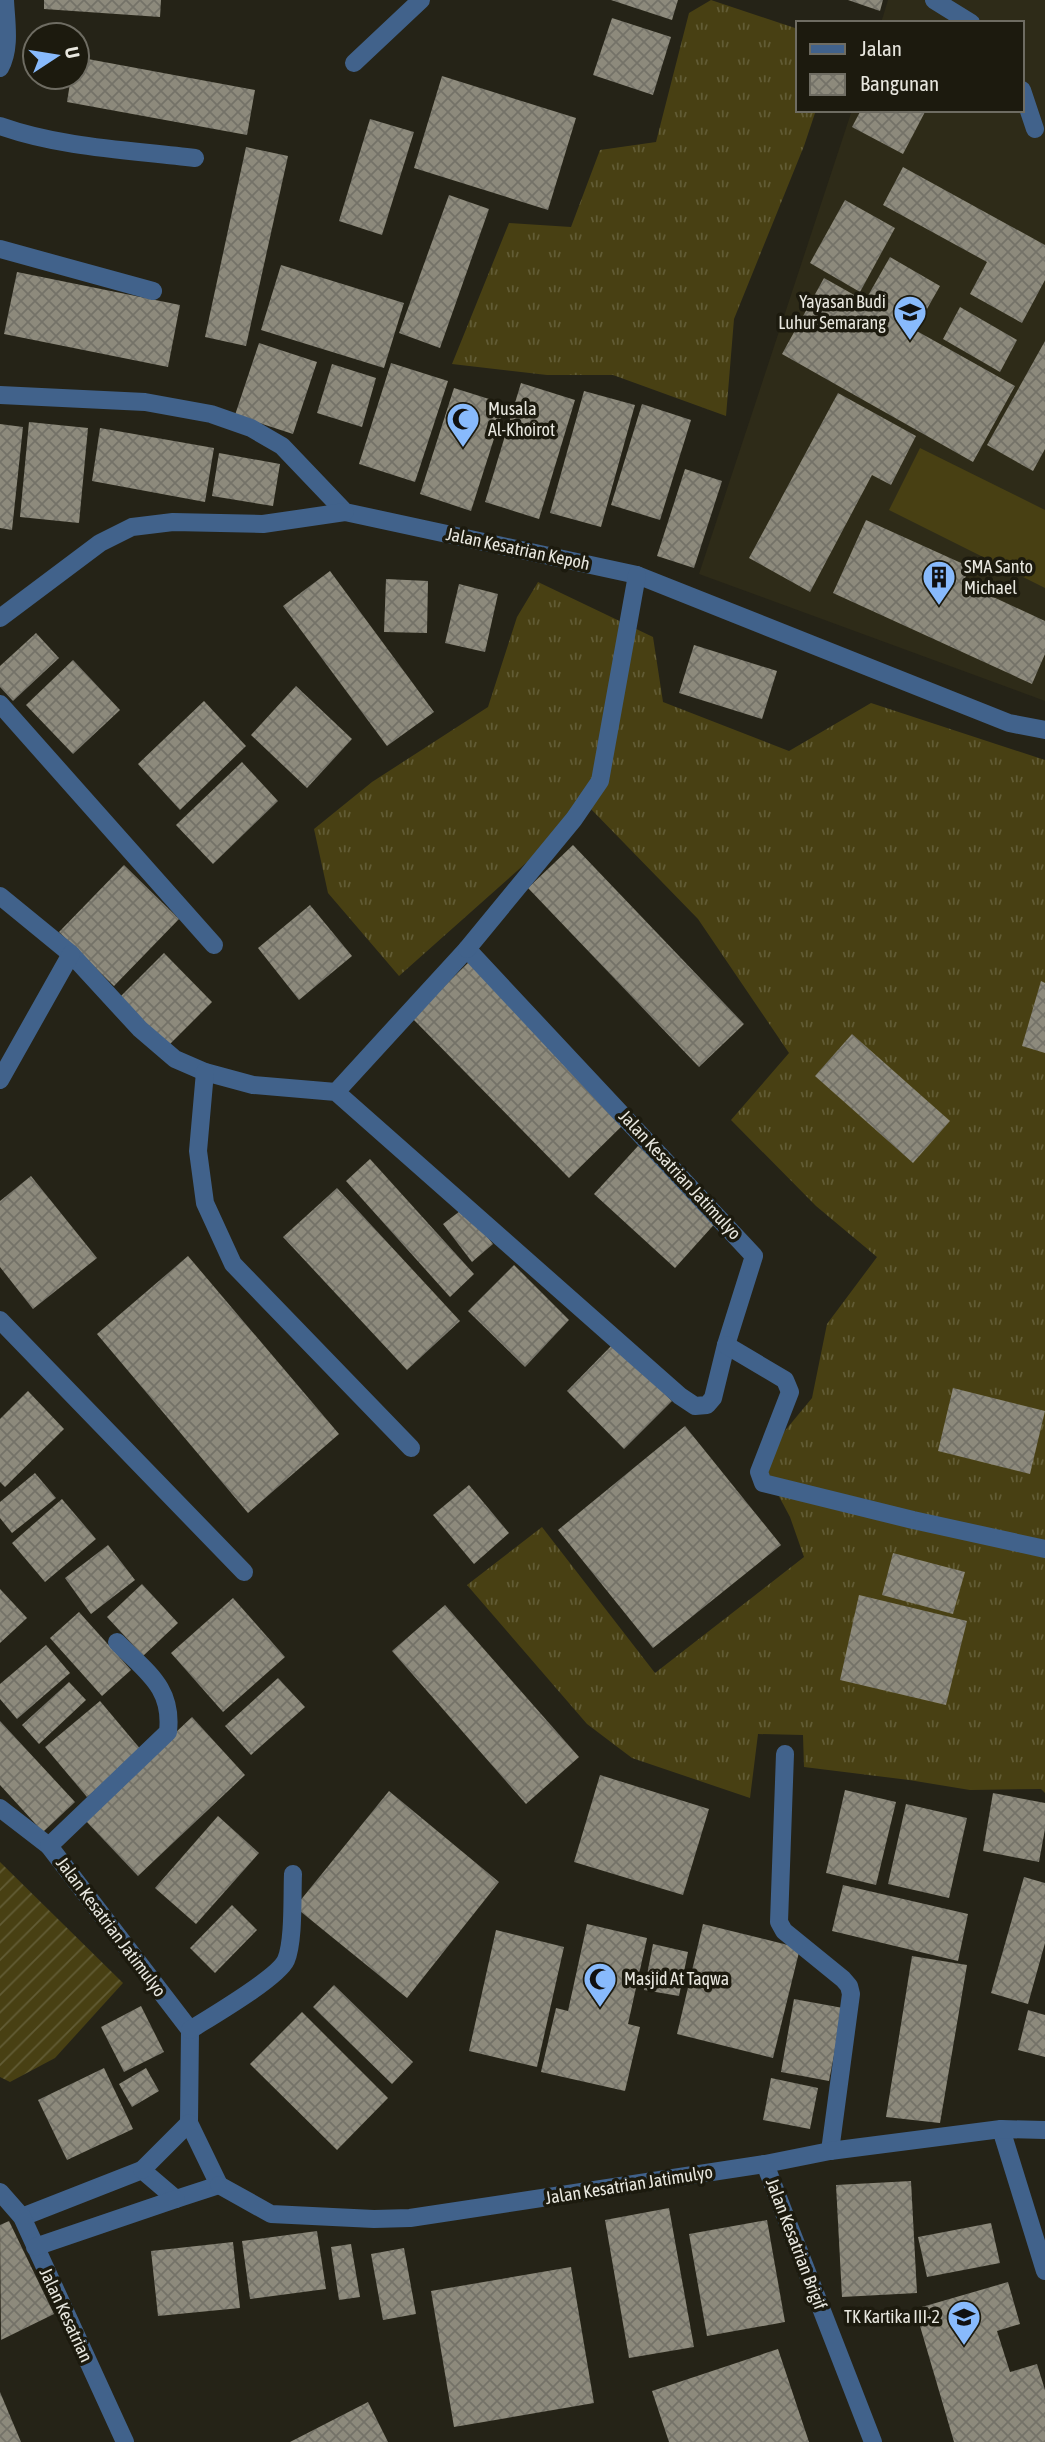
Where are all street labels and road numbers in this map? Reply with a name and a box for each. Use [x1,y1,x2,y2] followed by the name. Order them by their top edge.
[444,523,592,574] street label: Jalan Kesatrian Kepoh
[615,1106,746,1244] street label: Jalan Kesatrian Jatimulyo
[52,1853,171,2001] street label: Jalan Kesatrian Jatimulyo
[544,2161,714,2208] street label: Jalan Kesatrian Jatimulyo
[762,2175,831,2312] street label: Jalan Kesatrian Brigif
[35,2264,97,2365] street label: Jalan Kesatrian

